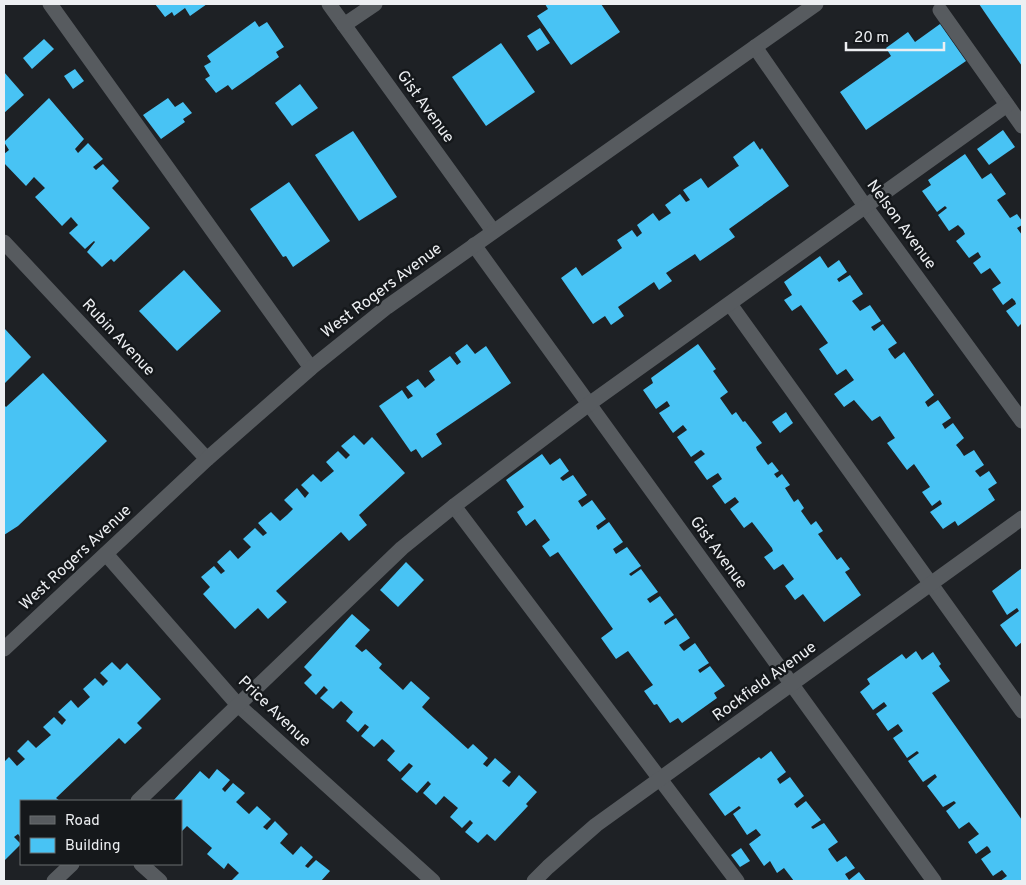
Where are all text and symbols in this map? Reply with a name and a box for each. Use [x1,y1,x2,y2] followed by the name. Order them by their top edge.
[846,20,944,52] scale bar
[854,29,889,48] text: 20 m
[392,67,458,147] street label: Gist Avenue
[862,176,940,274] street label: Nelson Avenue
[318,239,446,343] street label: West Rogers Avenue
[77,295,159,381] street label: Rubin Avenue
[16,501,136,615] street label: West Rogers Avenue
[685,513,751,593] street label: Gist Avenue
[709,638,821,726] street label: Rockfield Avenue
[233,672,315,752] street label: Price Avenue
[20,800,182,865] legend
[65,812,100,831] text: Road
[65,837,120,856] text: Building

